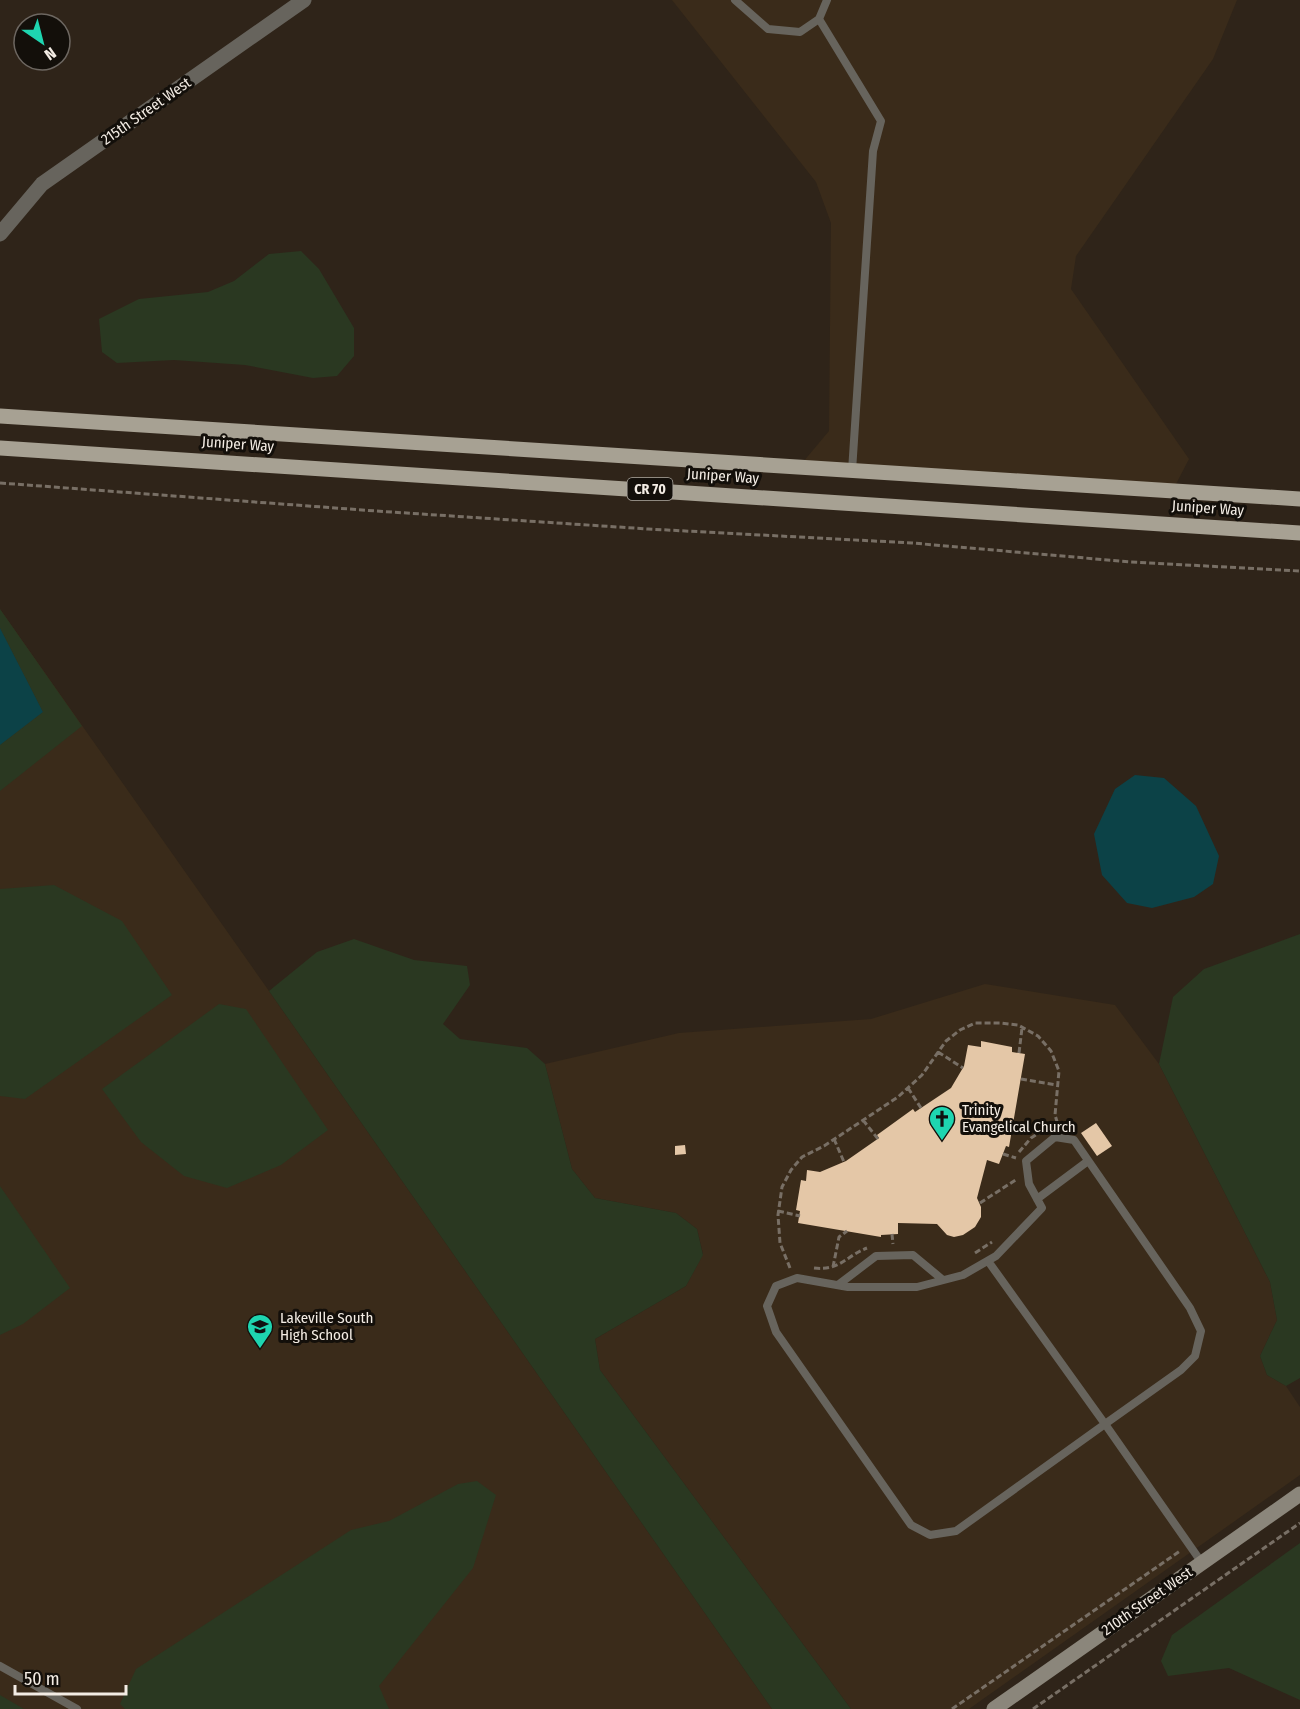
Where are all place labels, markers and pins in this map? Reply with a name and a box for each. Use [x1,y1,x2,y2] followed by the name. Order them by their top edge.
[962,1101,1076,1136] place label: Trinity Evangelical Church
[927,1104,957,1142] church icon: Trinity Evangelical Church
[280,1309,373,1344] place label: Lakeville South High School
[245,1312,275,1350] school or university icon: Lakeville South High School

